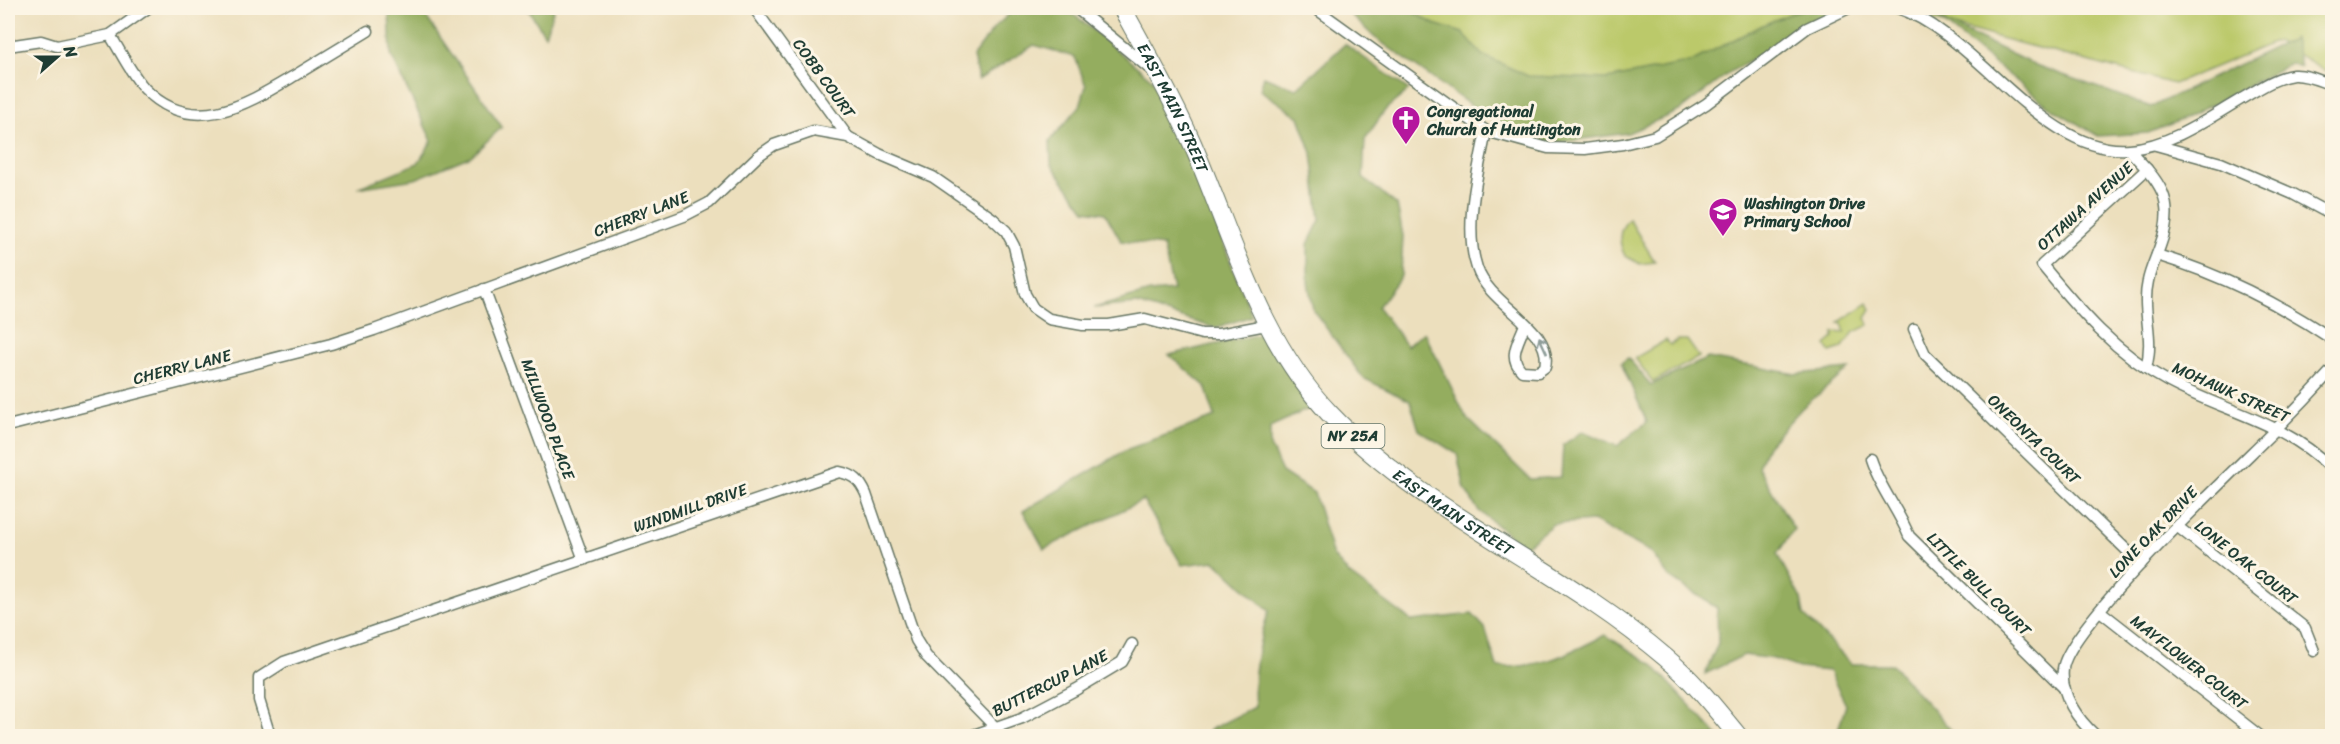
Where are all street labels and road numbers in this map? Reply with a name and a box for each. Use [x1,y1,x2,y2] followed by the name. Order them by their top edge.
[785,32,864,125] street label: COBB COURT
[1129,37,1218,178] street label: EAST MAIN STREET
[2030,153,2141,258] street label: OTTAWA AVENUE
[589,182,694,246] street label: CHERRY LANE
[130,341,235,393] street label: CHERRY LANE
[2168,353,2296,431] street label: MOHAWK STREET
[513,354,584,485] street label: MILLWOOD PLACE
[1980,387,2088,492] street label: ONEONTA COURT
[1322,424,1384,448] road number: NY 25A
[1386,461,1521,564] street label: EAST MAIN STREET
[629,475,752,541] street label: WINDMILL DRIVE
[2101,478,2206,585] street label: LONE OAK DRIVE
[2188,512,2305,613] street label: LONE OAK COURT
[1920,525,2039,644] street label: LITTLE BULL COURT
[2124,607,2255,718] street label: MAYFLOWER COURT
[987,641,1114,725] street label: BUTTERCUP LANE

